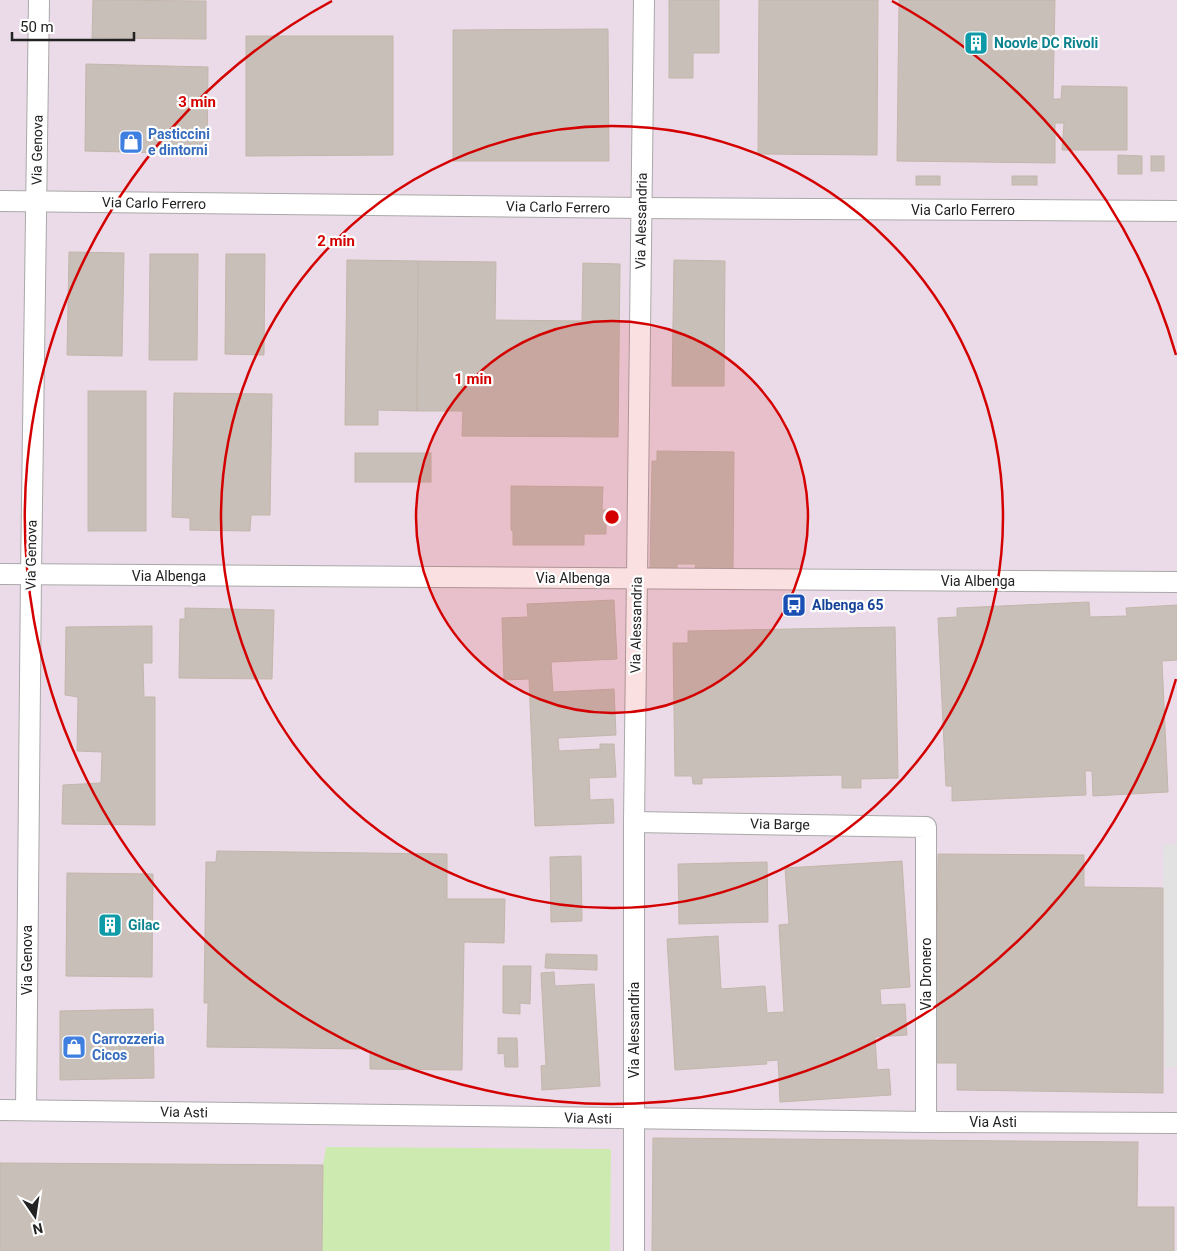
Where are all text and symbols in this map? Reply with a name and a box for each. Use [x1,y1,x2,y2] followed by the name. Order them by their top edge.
[12,10,135,42] scale bar
[20,18,54,36] text: 50 m
[963,30,989,56] building icon: Noovle DC Rivoli
[994,35,1098,51] place label: Noovle DC Rivoli
[178,93,216,111] text: 3 min
[28,115,46,185] street label: Via Genova
[148,126,210,158] place label: Pasticcini e dintorni
[118,129,144,155] shop icon: Pasticcini e dintorni
[632,172,650,270] street label: Via Alessandria
[102,194,206,212] street label: Via Carlo Ferrero
[506,198,610,216] street label: Via Carlo Ferrero
[911,202,1015,218] street label: Via Carlo Ferrero
[317,232,355,250] text: 2 min
[454,370,492,388] text: 1 min
[603,508,621,526] centre of rings
[22,520,40,590] street label: Via Genova
[132,568,206,584] street label: Via Albenga
[536,570,610,586] street label: Via Albenga
[941,573,1015,589] street label: Via Albenga
[627,576,645,674] street label: Via Alessandria
[781,592,807,618] bus stop icon: Albenga 65
[812,597,883,613] place label: Albenga 65
[750,815,810,833] street label: Via Barge
[97,912,123,938] building icon: Gilac
[128,917,160,933] place label: Gilac
[19,925,35,995] street label: Via Genova
[918,938,934,1010] street label: Via Dronero
[626,982,642,1078] street label: Via Alessandria
[92,1031,165,1063] place label: Carrozzeria Cicos
[61,1034,87,1060] shop icon: Carrozzeria Cicos
[160,1104,208,1120] street label: Via Asti
[564,1110,612,1126] street label: Via Asti
[969,1114,1017,1130] street label: Via Asti
[10,1191,60,1241] north arrow
[31,1220,45,1238] text: N

